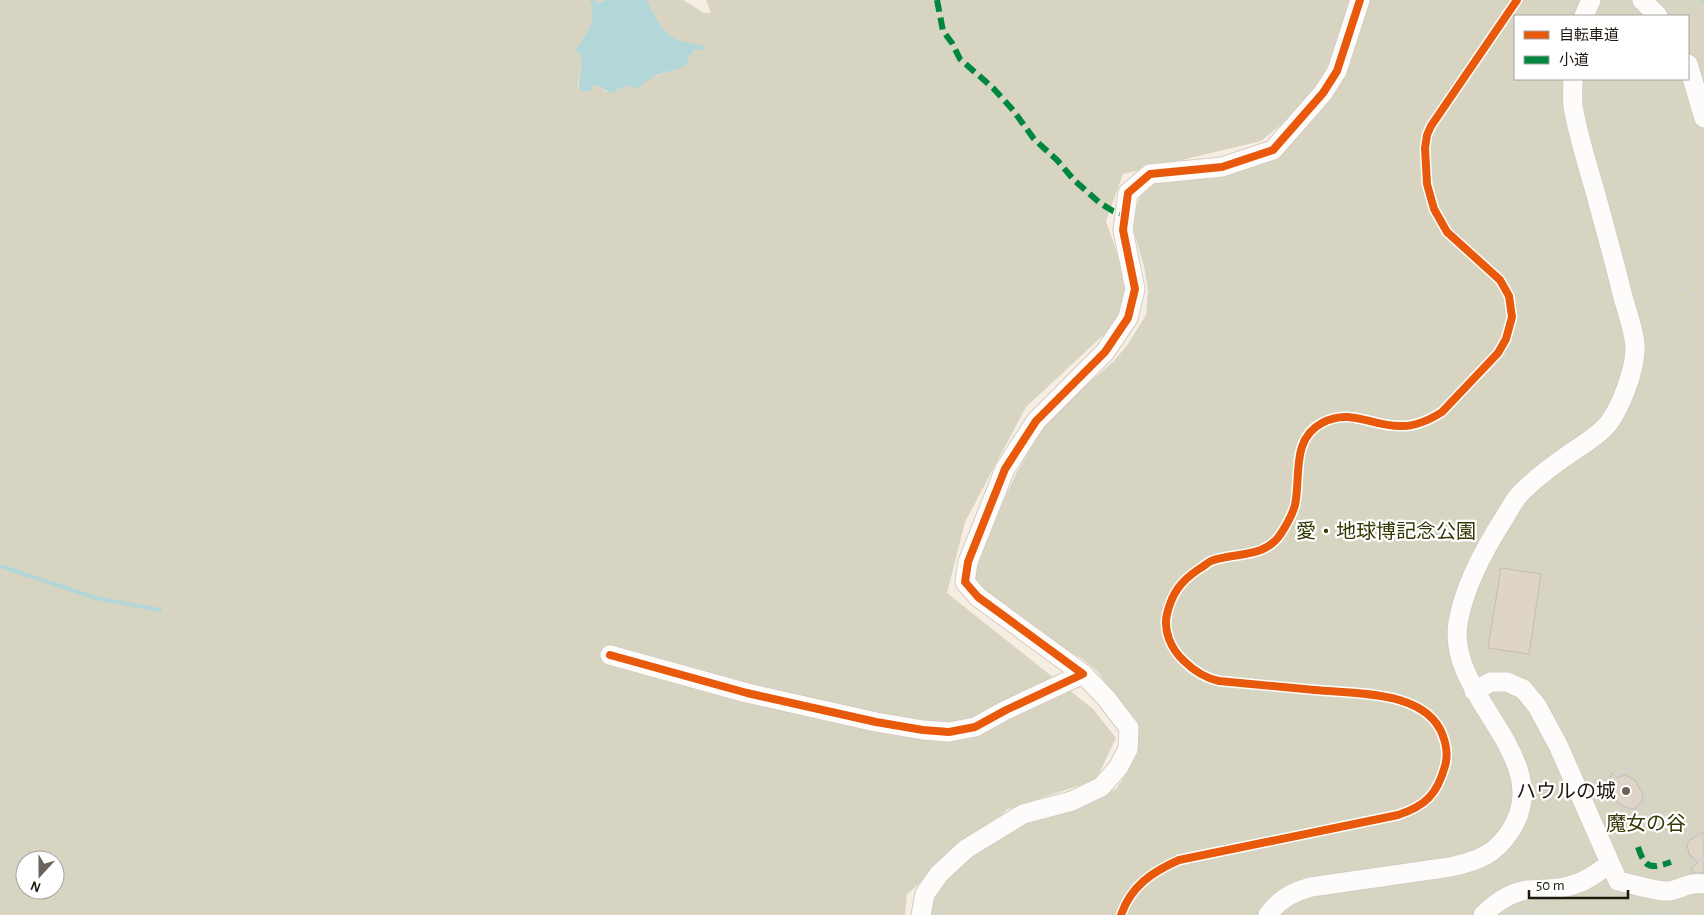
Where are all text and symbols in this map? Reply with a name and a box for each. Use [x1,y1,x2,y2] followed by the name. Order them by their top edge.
[1514,15,1689,80] legend
[1559,27,1619,43] text: 自転車道
[1559,52,1589,68] text: 小道
[1296,521,1476,542] park label: 愛・地球博記念公園
[1516,780,1616,802] place label: ハウルの城
[1620,785,1632,797] marker: ハウルの城
[1606,813,1686,834] park label: 魔女の谷
[15,850,65,900] north arrow
[1529,868,1628,900] scale bar
[29,878,43,894] text: N
[1536,878,1565,893] text: 50 m

